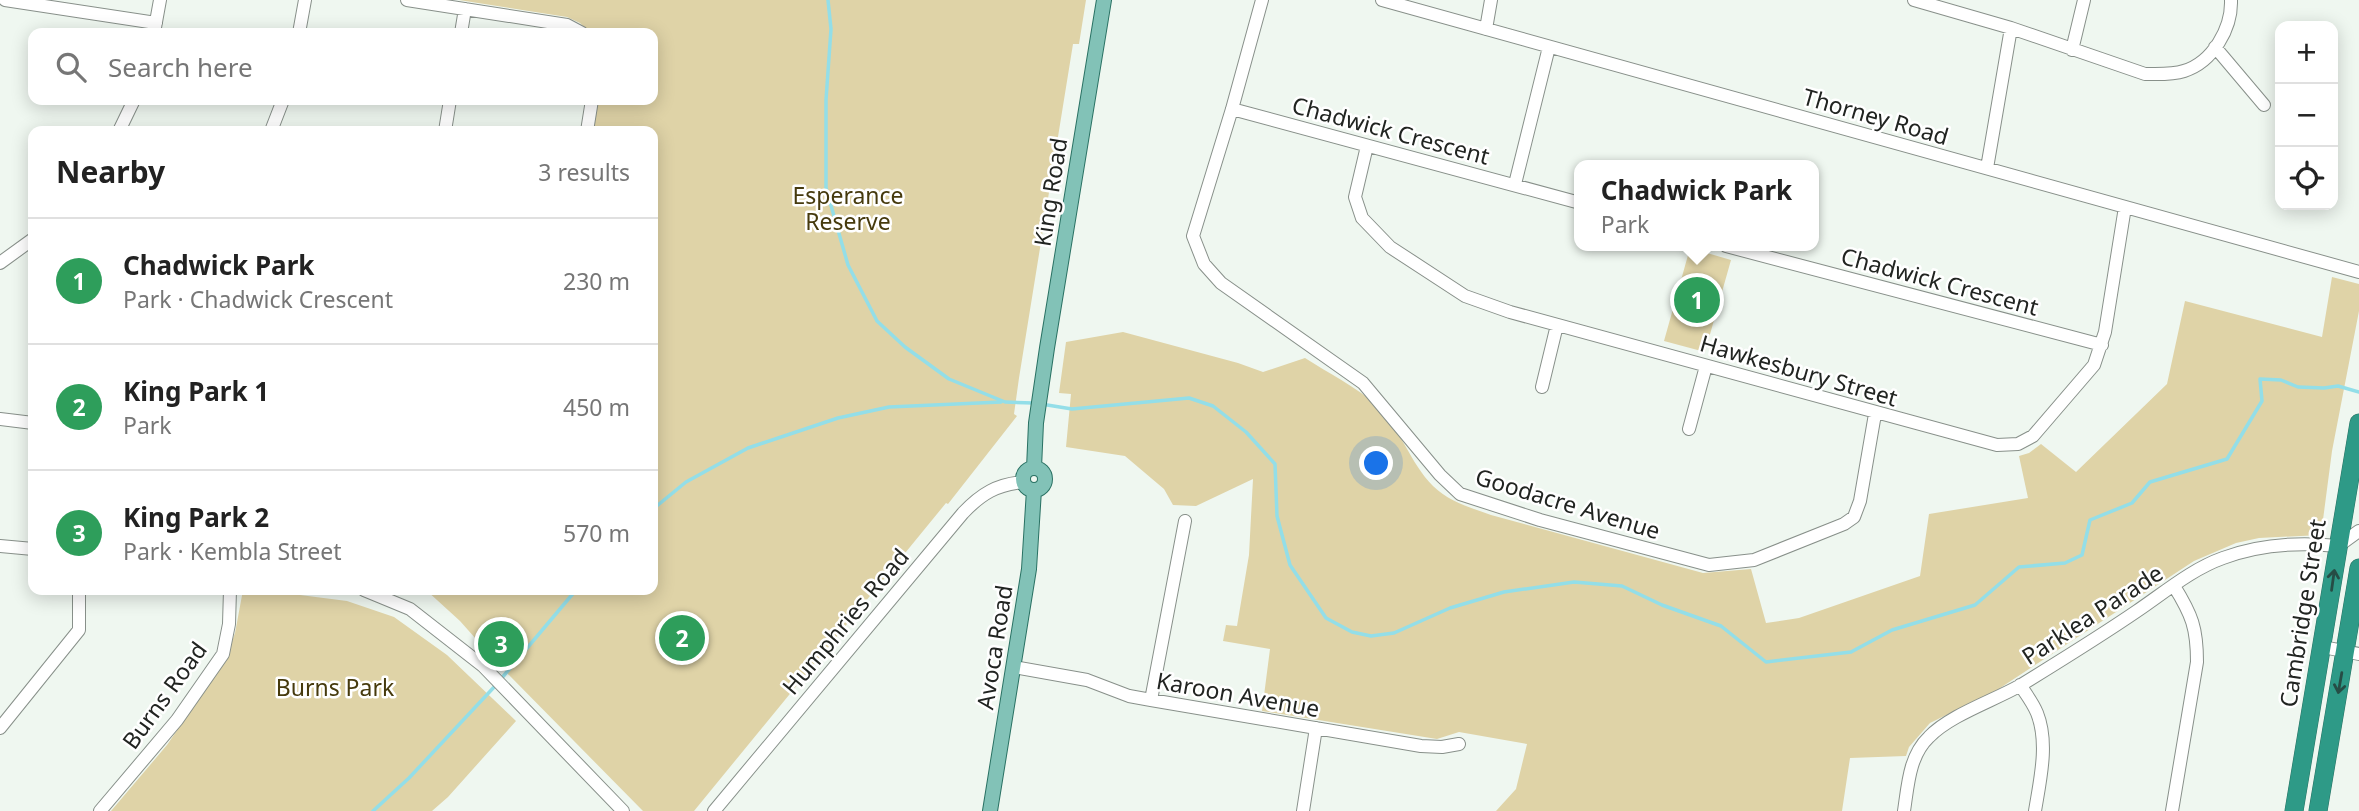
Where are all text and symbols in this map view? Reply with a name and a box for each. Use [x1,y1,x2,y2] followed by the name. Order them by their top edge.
[2275,21,2338,210] map controls
[2275,21,2338,84] button: +
[28,28,658,105] search box
[52,48,90,86] icon: search
[108,49,253,85] text: Search here
[1799,80,1953,152] street label: Thorney Road
[2275,84,2338,147] button: −
[1289,88,1493,172] street label: Chadwick Crescent
[1026,135,1074,249] street label: King Road
[2275,147,2338,210] button: locate
[56,151,165,192] text: Nearby
[538,156,630,188] text: 3 results
[1574,160,1819,251] popup
[1601,172,1792,208] text: Chadwick Park
[792,179,904,237] park label: Esperance Reserve
[1601,208,1649,240] text: Park
[1838,239,2042,323] street label: Chadwick Crescent
[123,247,314,283] text: Chadwick Park
[72,265,86,297] text: 1
[563,265,630,297] text: 230 m
[1674,274,1720,326] pin: 1
[123,283,393,315] text: Park · Chadwick Crescent
[1696,326,1902,414] street label: Hawkesbury Street
[123,373,269,409] text: King Park 1
[72,391,86,423] text: 2
[563,391,630,423] text: 450 m
[123,409,172,441] text: Park
[1359,446,1393,480] your location
[1472,460,1664,546] street label: Goodacre Avenue
[123,499,269,535] text: King Park 2
[72,517,86,549] text: 3
[563,517,630,549] text: 570 m
[2271,517,2333,709] street label: Cambridge Street
[123,535,342,567] text: Park · Kembla Street
[774,541,916,701] street label: Humphries Road
[2015,556,2169,672] street label: Parklea Parade
[2327,569,2340,592] one-way arrow
[968,583,1020,711] street label: Avoca Road
[659,612,705,664] pin: 2
[478,618,524,670] pin: 3
[114,635,214,755] street label: Burns Road
[1154,664,1322,724] street label: Karoon Avenue
[276,671,395,703] park label: Burns Park
[2333,671,2346,694] one-way arrow

